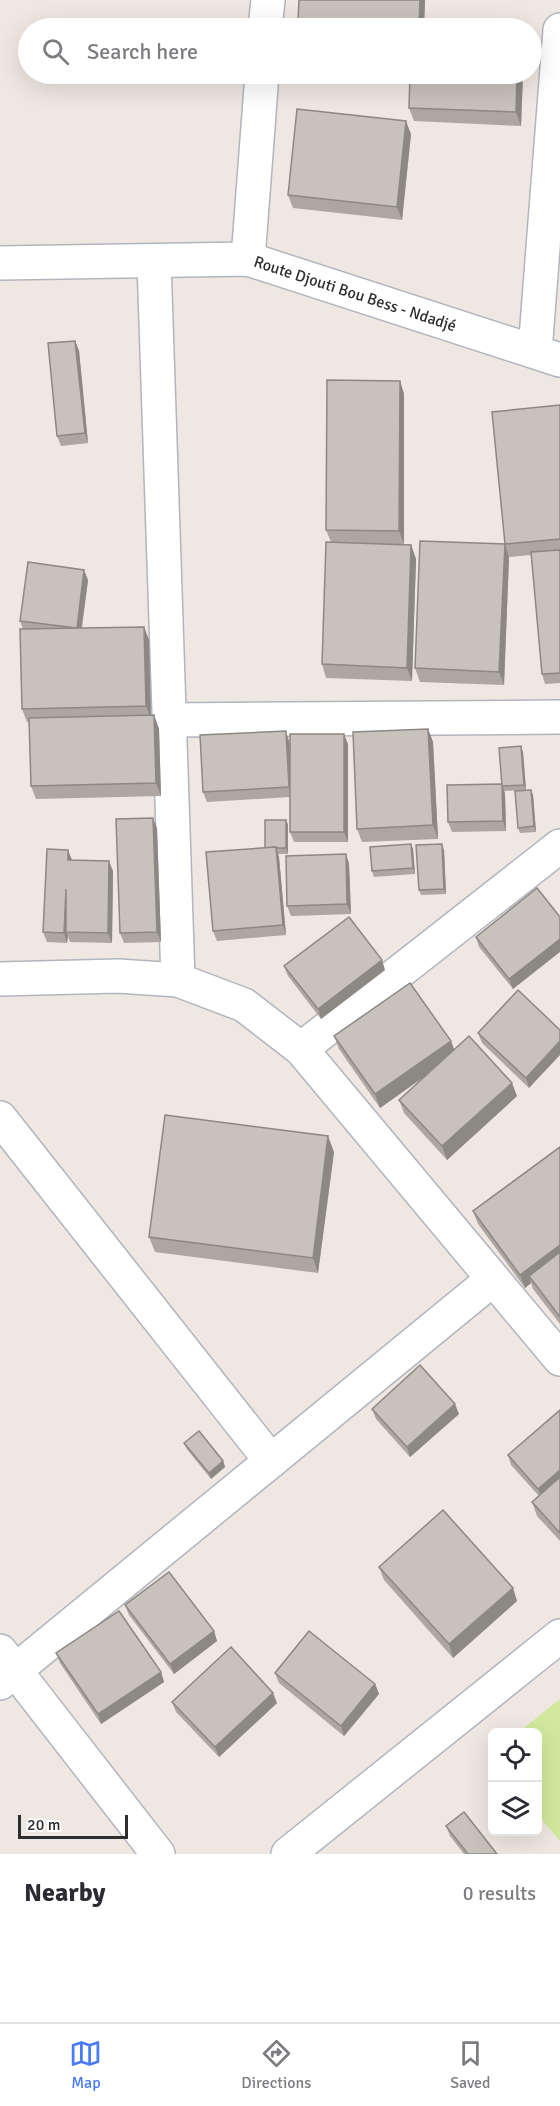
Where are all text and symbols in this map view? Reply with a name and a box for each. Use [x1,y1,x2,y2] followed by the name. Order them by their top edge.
[18,18,542,84] search box
[39,35,72,68] icon: search
[87,38,198,65] text: Search here
[251,252,459,336] street label: Route Djouti Bou Bess - Ndadjé
[488,1728,542,1836] map controls
[488,1728,542,1782] button: locate
[488,1782,542,1836] button: layers
[18,1812,128,1840] scale bar
[27,1815,61,1835] text: 20 m
[24,1877,105,1909] text: Nearby
[463,1881,536,1906] text: 0 results
[69,2037,102,2093] tab: Map
[241,2037,311,2093] tab: Directions
[450,2037,491,2093] tab: Saved

